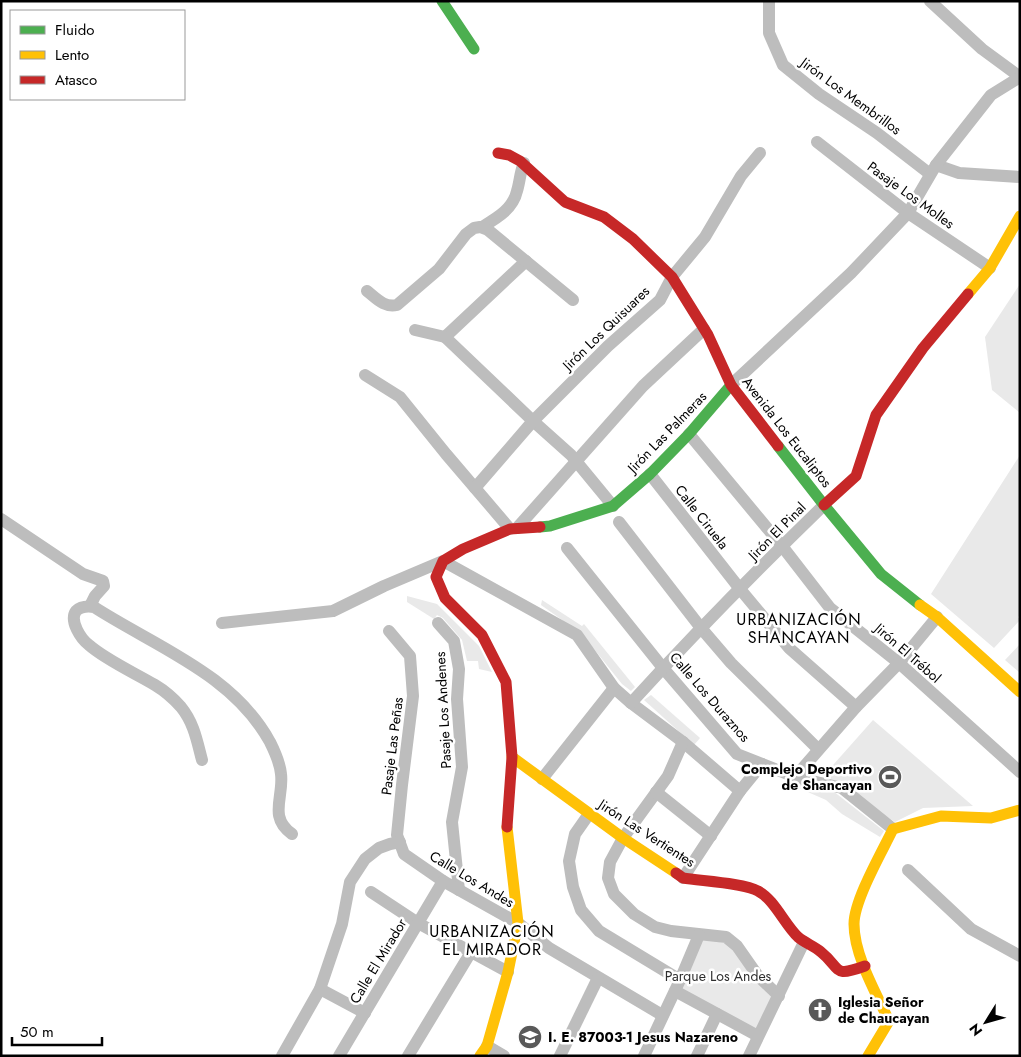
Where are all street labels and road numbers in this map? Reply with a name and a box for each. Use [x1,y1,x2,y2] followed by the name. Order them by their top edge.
[795,51,906,140] street label: Jirón Los Membrillos
[863,157,959,234] street label: Pasaje Los Molles
[557,281,654,376] street label: Jirón Los Quisuares
[737,373,837,492] street label: Avenida Los Eucaliptos
[622,387,711,479] street label: Jirón Las Palmeras
[670,481,734,553] street label: Calle Ciruela
[742,498,810,566] street label: Jirón El Pinal
[869,617,945,687] street label: Jirón El Trébol
[665,648,755,747] street label: Calle Los Duraznos
[430,651,456,769] street label: Pasaje Los Andenes
[376,696,408,796] street label: Pasaje Las Peñas
[593,793,700,872] street label: Jirón Las Vertientes
[426,846,518,912] street label: Calle Los Andes
[345,914,411,1007] street label: Calle El Mirador

